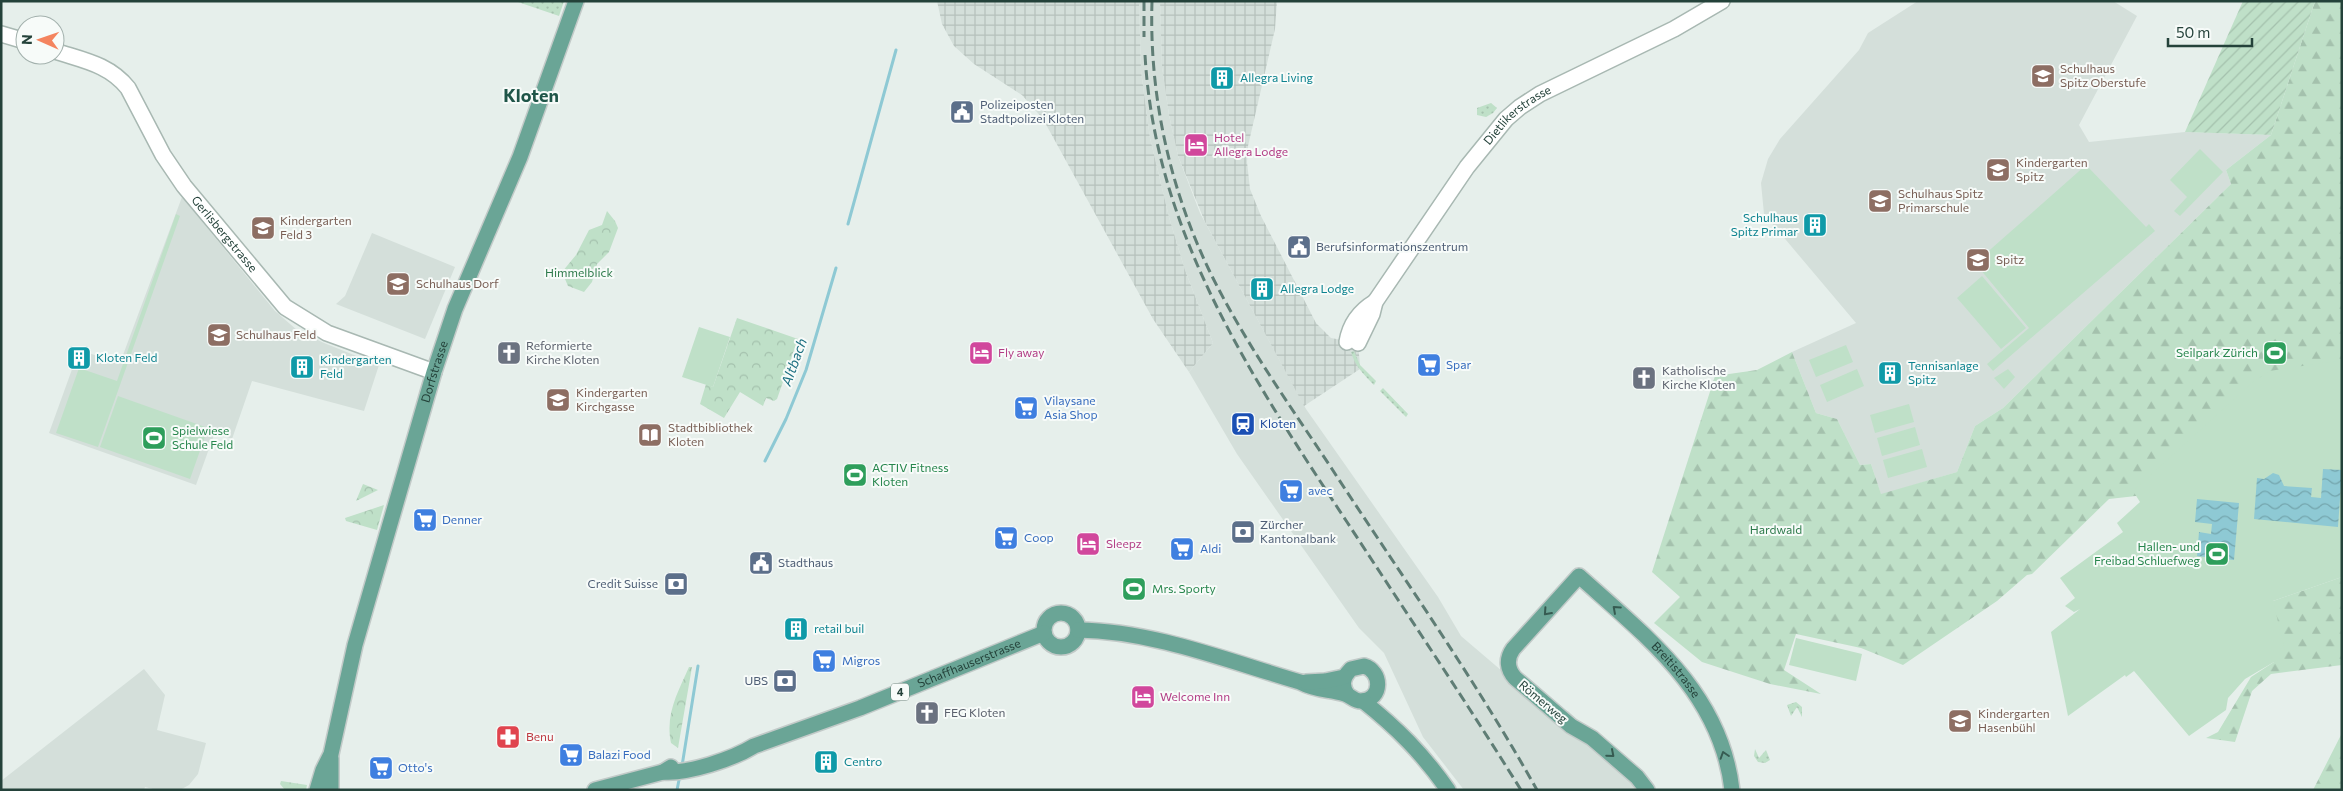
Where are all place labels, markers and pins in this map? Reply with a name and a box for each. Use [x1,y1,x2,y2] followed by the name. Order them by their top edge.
[2060,61,2146,89] place label: Schulhaus Spitz Oberstufe
[2030,63,2056,89] school or university icon: Schulhaus Spitz Oberstufe
[1209,65,1235,91] building icon: Allegra Living
[1240,70,1314,84] place label: Allegra Living
[980,97,1084,125] place label: Polizeiposten Stadtpolizei Kloten
[949,99,975,125] public building icon: Polizeiposten Stadtpolizei Kloten
[1214,130,1288,158] place label: Hotel Allegra Lodge
[1183,132,1209,158] hotel icon: Hotel Allegra Lodge
[2016,155,2088,183] place label: Kindergarten Spitz
[1985,157,2011,183] school or university icon: Kindergarten Spitz
[1898,186,1983,214] place label: Schulhaus Spitz Primarschule
[1867,188,1893,214] school or university icon: Schulhaus Spitz Primarschule
[1731,210,1798,238] place label: Schulhaus Spitz Primar
[1802,212,1828,238] building icon: Schulhaus Spitz Primar
[280,213,352,241] place label: Kindergarten Feld 3
[250,215,276,241] school or university icon: Kindergarten Feld 3
[1286,234,1312,260] public building icon: Berufsinformationszentrum
[1316,239,1468,253] place label: Berufsinformationszentrum
[1965,247,1991,273] school or university icon: Spitz
[1996,252,2024,266] place label: Spitz
[385,271,411,297] school or university icon: Schulhaus Dorf
[416,276,499,290] place label: Schulhaus Dorf
[1249,276,1275,302] building icon: Allegra Lodge
[1280,281,1354,295] place label: Allegra Lodge
[206,322,232,348] school or university icon: Schulhaus Feld
[236,327,316,341] place label: Schulhaus Feld
[526,338,599,366] place label: Reformierte Kirche Kloten
[496,340,522,366] church icon: Reformierte Kirche Kloten
[968,340,994,366] hotel icon: Fly away
[2262,340,2288,366] sports icon: Seilpark Zürich
[66,345,92,371] building icon: Kloten Feld
[998,345,1044,359] place label: Fly away
[2176,345,2258,359] place label: Seilpark Zürich
[96,350,158,364] place label: Kloten Feld
[320,352,392,380] place label: Kindergarten Feld
[1416,352,1442,378] supermarket icon: Spar
[289,354,315,380] building icon: Kindergarten Feld
[1446,357,1471,371] place label: Spar
[1908,358,1979,386] place label: Tennisanlage Spitz
[1877,360,1903,386] building icon: Tennisanlage Spitz
[1662,363,1735,391] place label: Katholische Kirche Kloten
[1631,365,1657,391] church icon: Katholische Kirche Kloten
[576,385,648,413] place label: Kindergarten Kirchgasse
[545,387,571,413] school or university icon: Kindergarten Kirchgasse
[1044,393,1098,421] place label: Vilaysane Asia Shop
[1013,395,1039,421] supermarket icon: Vilaysane Asia Shop
[1230,411,1256,437] station icon: Kloten
[1260,416,1296,430] place label: Kloten
[668,420,754,448] place label: Stadtbibliothek Kloten
[637,422,663,448] library icon: Stadtbibliothek Kloten
[172,423,233,451] place label: Spielwiese Schule Feld
[141,425,167,451] sports icon: Spielwiese Schule Feld
[872,460,949,488] place label: ACTIV Fitness Kloten
[842,462,868,488] sports icon: ACTIV Fitness Kloten
[1278,478,1304,504] supermarket icon: avec
[1308,483,1332,497] place label: avec
[412,507,438,533] supermarket icon: Denner
[442,512,482,526] place label: Denner
[1260,517,1337,545] place label: Zürcher Kantonalbank
[1230,519,1256,545] bank icon: Zürcher Kantonalbank
[993,525,1019,551] supermarket icon: Coop
[1024,530,1054,544] place label: Coop
[1075,531,1101,557] hotel icon: Sleepz
[1106,536,1142,550] place label: Sleepz
[1169,536,1195,562] supermarket icon: Aldi
[2094,539,2200,567] place label: Hallen- und Freibad Schluefweg
[1200,541,1221,555] place label: Aldi
[2204,541,2230,567] sports icon: Hallen- und Freibad Schluefweg
[748,550,774,576] public building icon: Stadthaus
[778,555,833,569] place label: Stadthaus
[663,571,689,597] bank icon: Credit Suisse
[588,576,658,590] place label: Credit Suisse
[1121,576,1147,602] sports icon: Mrs. Sporty
[1152,581,1216,595] place label: Mrs. Sporty
[783,616,809,642] building icon: retail buil
[814,621,864,635] place label: retail buil
[811,648,837,674] supermarket icon: Migros
[842,653,880,667] place label: Migros
[772,668,798,694] bank icon: UBS
[744,673,768,687] place label: UBS
[1130,684,1156,710] hotel icon: Welcome Inn
[1160,689,1230,703] place label: Welcome Inn
[914,700,940,726] church icon: FEG Kloten
[944,705,1005,719] place label: FEG Kloten
[1978,706,2050,734] place label: Kindergarten Hasenbühl
[1947,708,1973,734] school or university icon: Kindergarten Hasenbühl
[495,724,521,750] pharmacy icon: Benu
[526,729,554,743] place label: Benu
[558,742,584,768] supermarket icon: Balazi Food
[588,747,651,761] place label: Balazi Food
[813,749,839,775] building icon: Centro
[844,754,882,768] place label: Centro
[368,755,394,781] supermarket icon: Otto's
[398,760,433,774] place label: Otto's

